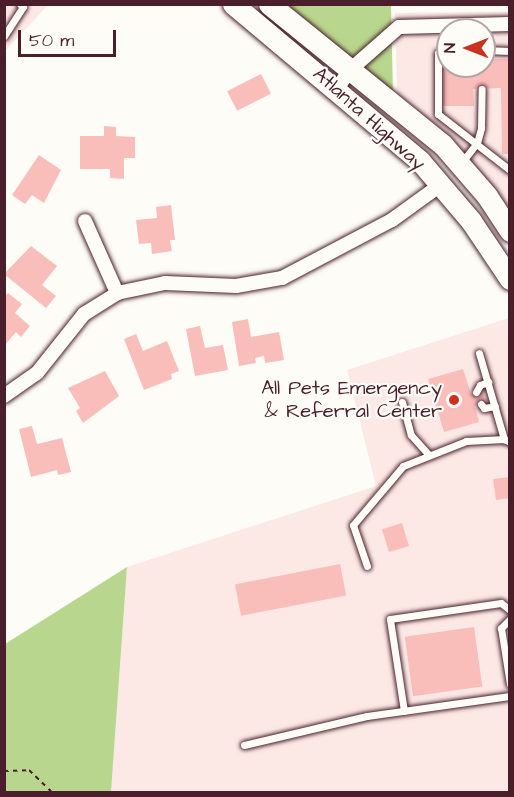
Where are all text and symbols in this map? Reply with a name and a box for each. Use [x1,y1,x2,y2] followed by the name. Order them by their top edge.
[21,18,118,56] scale bar
[436,18,496,78] north arrow
[29,28,74,53] text: 50 m
[439,43,461,53] text: N
[308,62,430,176] street label: Atlanta Highway
[261,376,442,423] place label: All Pets Emergency & Referral Center
[447,393,461,407] marker: All Pets Emergency & Referral Center

